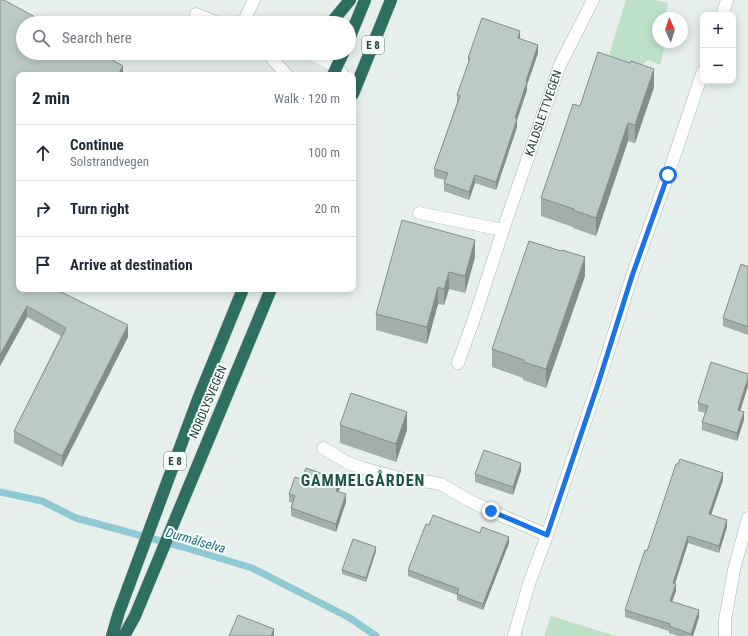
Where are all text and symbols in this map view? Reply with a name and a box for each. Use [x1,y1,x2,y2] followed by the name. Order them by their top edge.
[652,12,688,48] north arrow
[700,12,736,84] map controls
[700,12,736,48] button: +
[16,16,356,60] search box
[30,27,52,49] icon: search
[62,29,132,47] text: Search here
[362,36,384,54] road number: E 8
[700,48,736,84] button: −
[522,68,565,158] street label: KALDSLETTVEGEN
[32,88,70,108] text: 2 min
[274,91,340,106] text: Walk · 120 m
[70,136,124,154] text: Continue
[32,142,54,164] icon: ahead
[308,145,340,160] text: 100 m
[70,154,149,169] text: Solstrandvegen
[659,166,677,184] route start
[32,198,54,220] icon: right
[70,200,129,218] text: Turn right
[314,201,340,216] text: 20 m
[32,254,54,276] icon: arrive
[70,256,193,274] text: Arrive at destination
[186,363,230,441] street label: NORDLYSVEGEN
[164,452,186,470] road number: E 8
[301,470,425,490] district label: GAMMELGÅRDEN
[482,502,500,520] route end
[164,525,227,556] water label: Durmålselva

